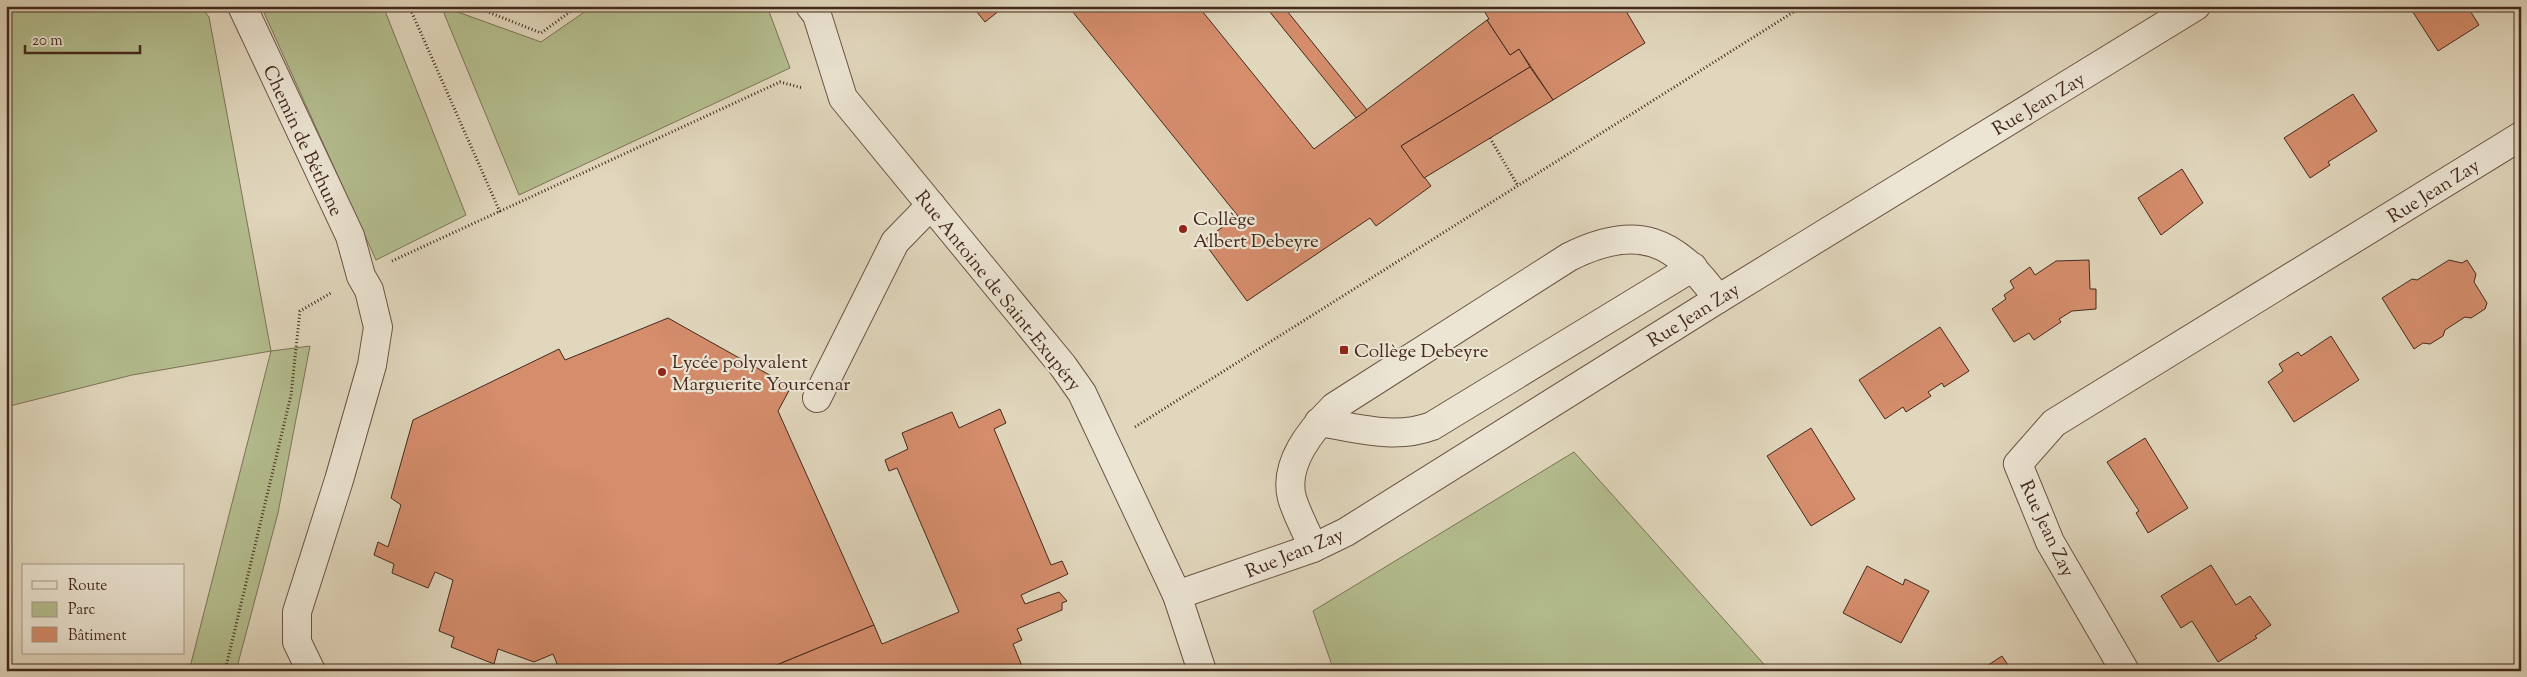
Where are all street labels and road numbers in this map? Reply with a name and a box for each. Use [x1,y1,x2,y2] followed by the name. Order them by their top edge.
[255,61,349,221] street label: Chemin de Béthune
[1988,67,2091,143] street label: Rue Jean Zay
[2383,153,2486,231] street label: Rue Jean Zay
[908,185,1087,398] street label: Rue Antoine de Saint-Exupéry
[1643,277,1746,355] street label: Rue Jean Zay
[2012,476,2080,582] street label: Rue Jean Zay
[1242,522,1349,586] street label: Rue Jean Zay

